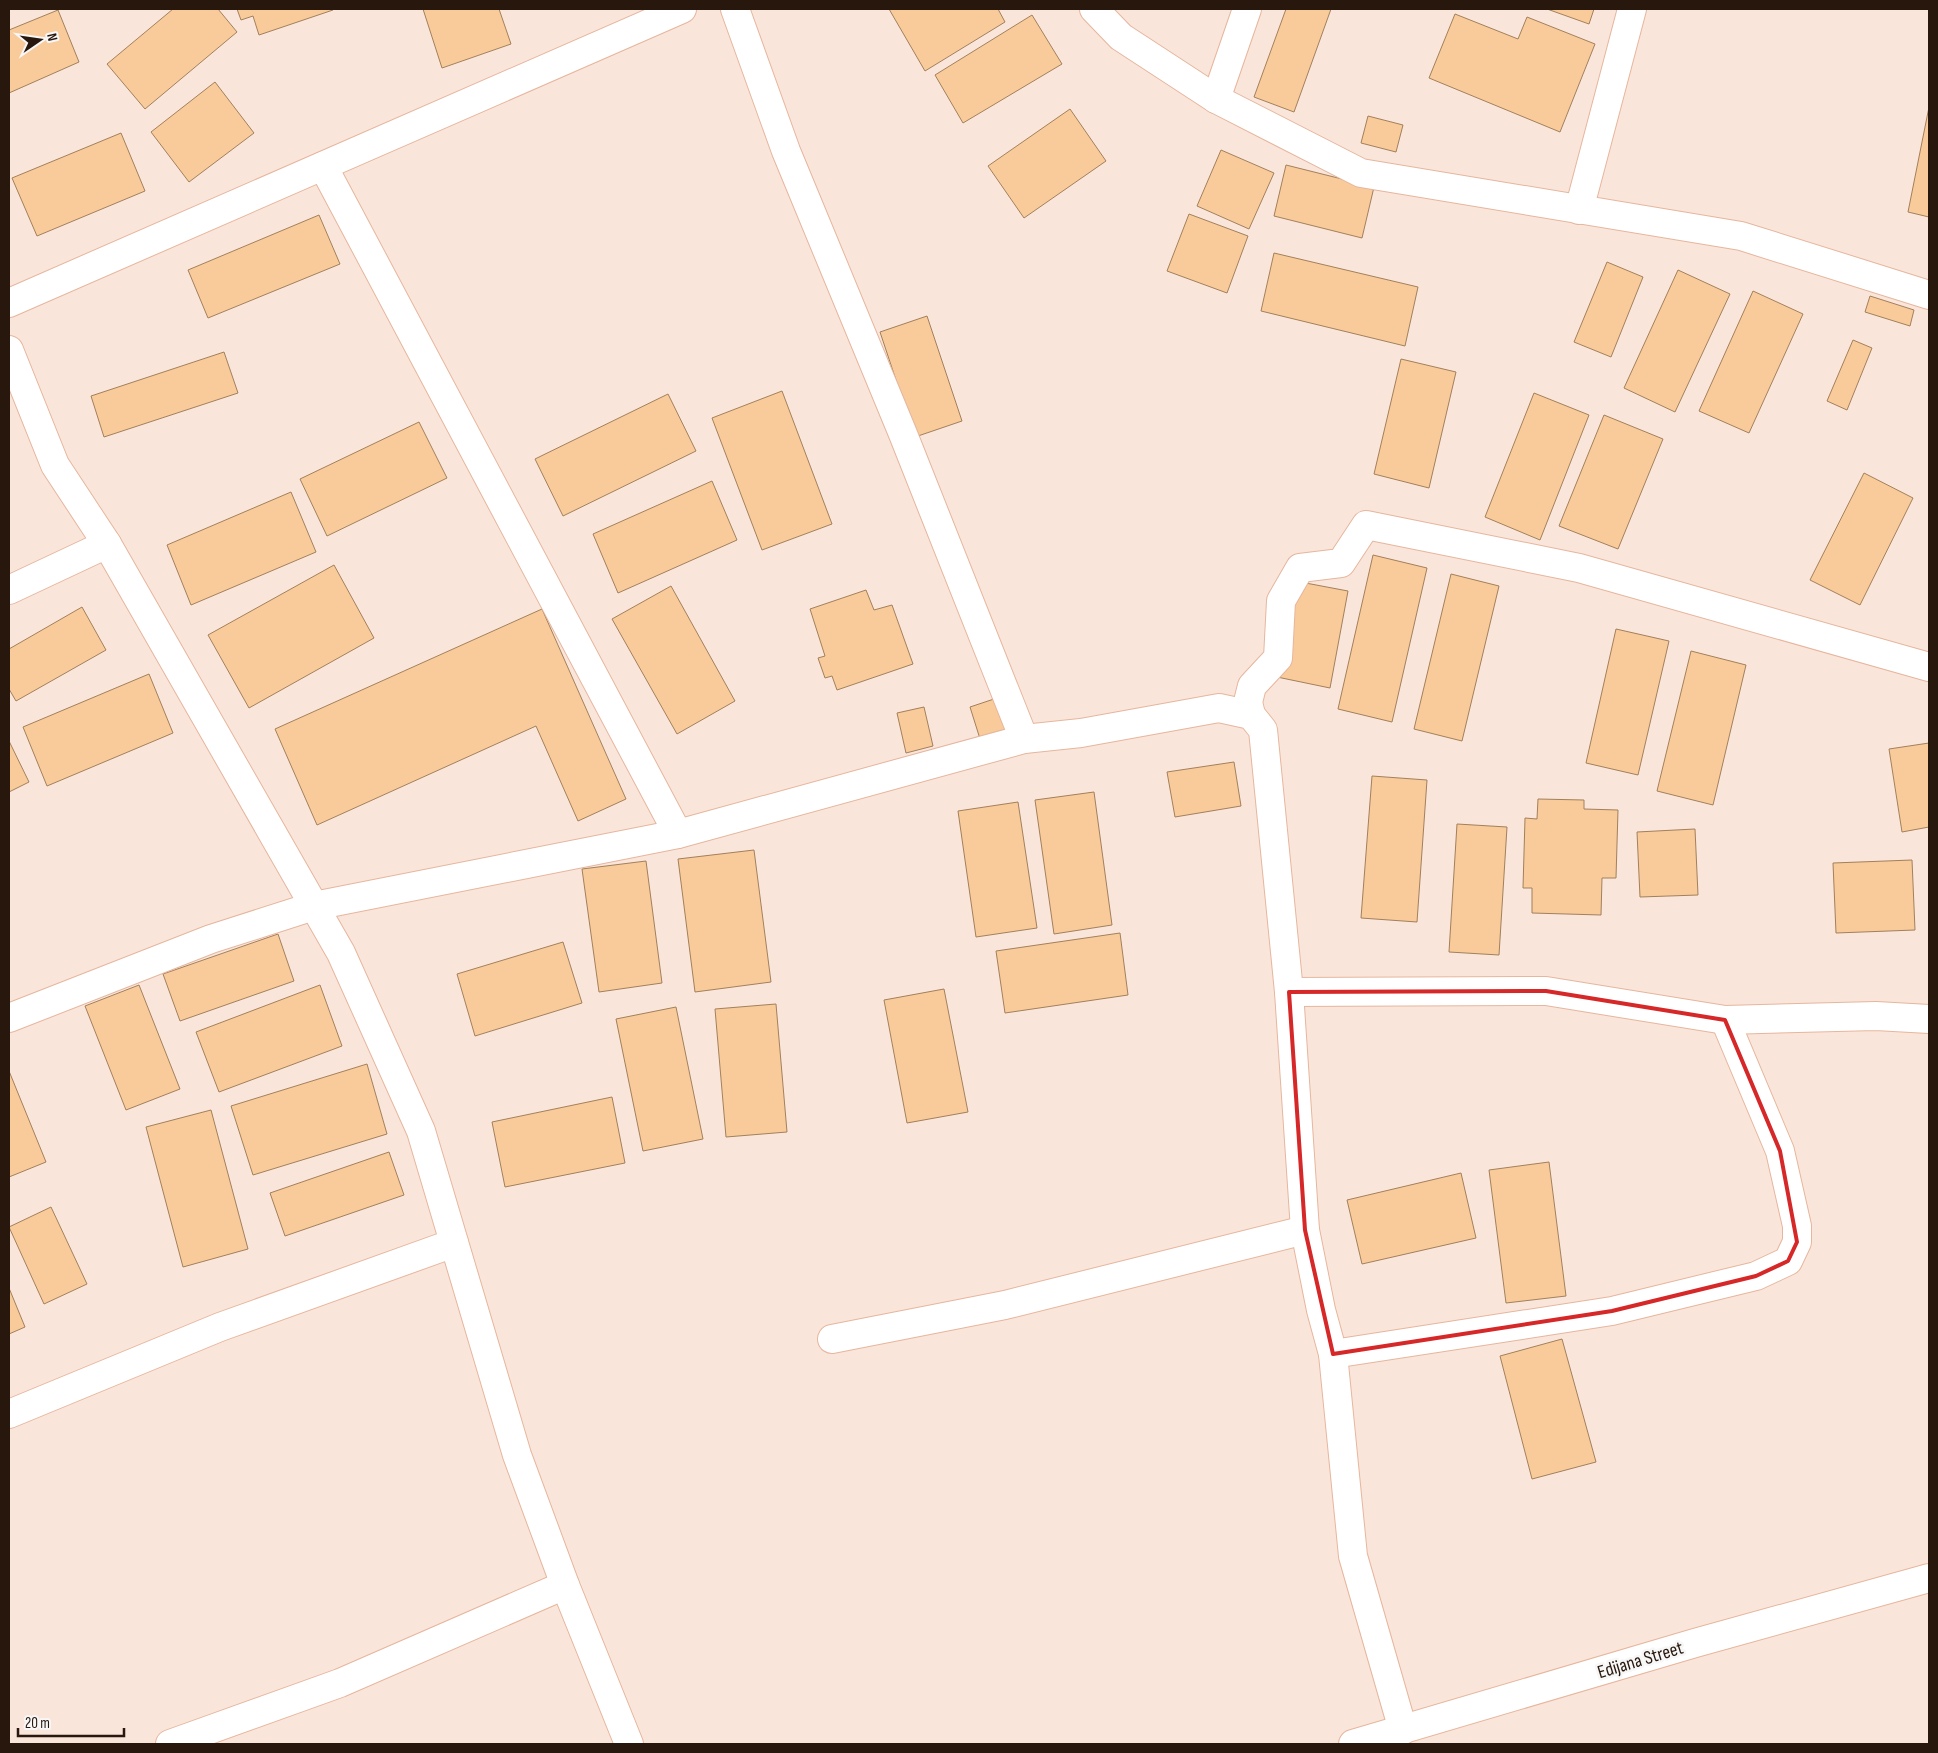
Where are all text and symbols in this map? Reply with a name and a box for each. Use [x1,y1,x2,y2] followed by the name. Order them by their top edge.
[15,15,65,65] north arrow
[43,32,61,43] text: N
[1595,1636,1686,1684] street label: Edijana Street
[18,1706,124,1738] scale bar
[25,1714,50,1733] text: 20 m

